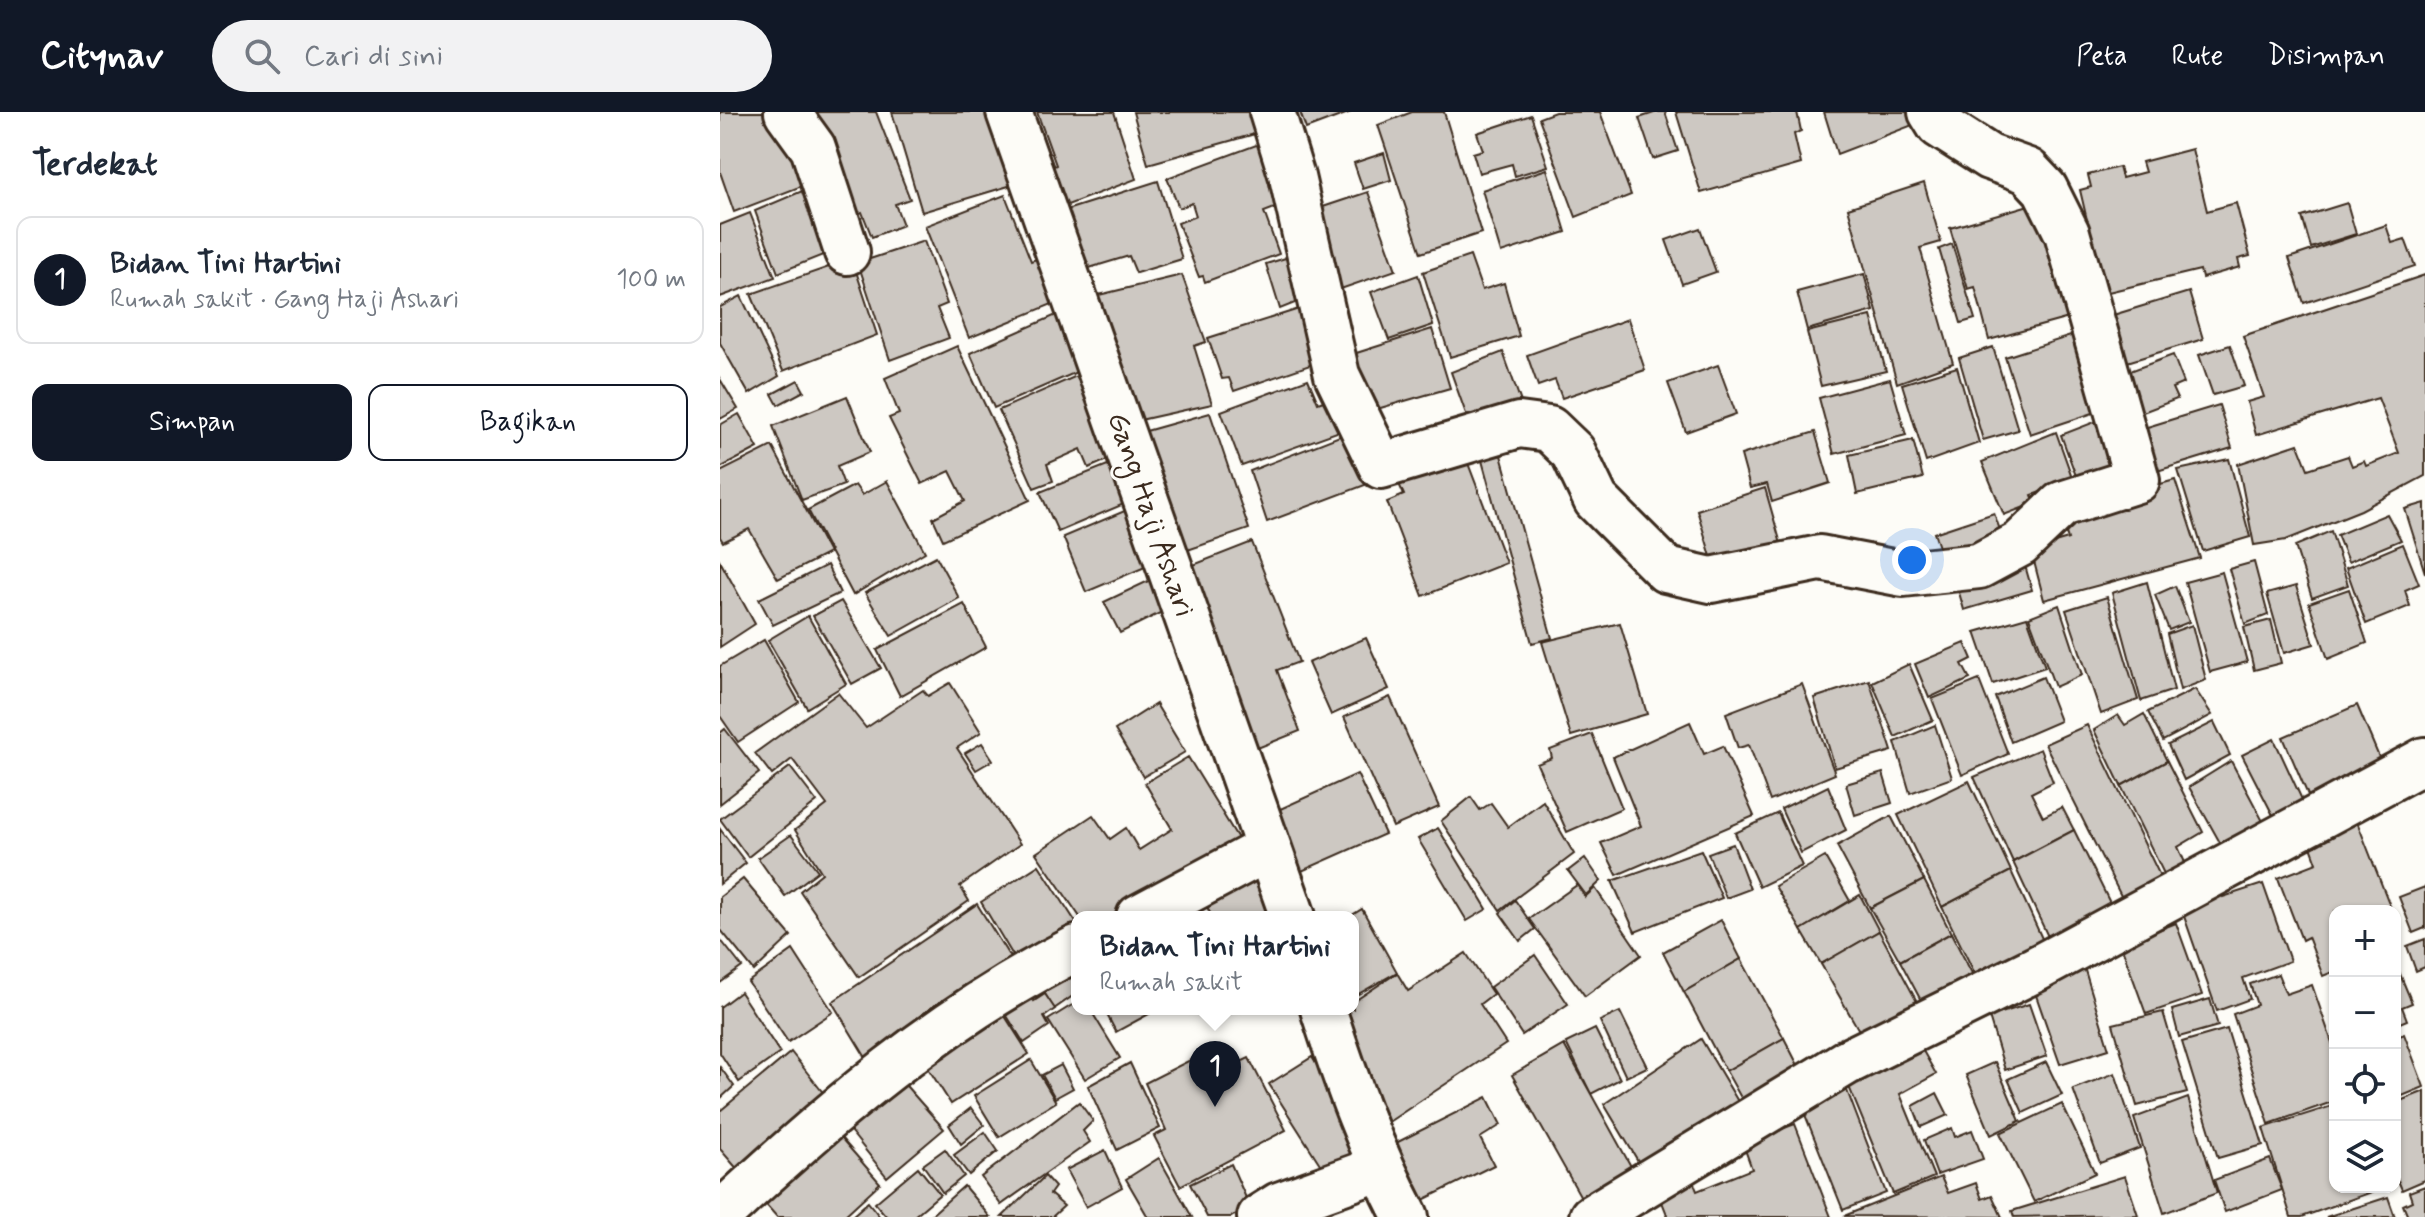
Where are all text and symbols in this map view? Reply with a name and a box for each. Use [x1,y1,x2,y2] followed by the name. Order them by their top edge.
[212,20,772,92] search box
[40,32,164,81] text: Citynav
[240,34,284,78] icon: search
[304,37,443,76] text: Cari di sini
[2076,38,2127,75] text: Peta
[2171,38,2223,75] text: Rute
[2267,38,2385,75] text: Disimpan
[32,142,158,187] text: Terdekat
[110,244,341,283] text: Bidan Tini Hartini
[54,263,66,297] text: 1
[616,263,686,297] text: 100 m
[110,283,459,317] text: Rumah sakit · Gang Haji Ashari
[32,384,352,461] button: Simpan
[368,384,688,461] button: Bagikan
[1095,407,1204,623] street label: Gang Haji Ashari
[1892,540,1932,580] your location
[2329,905,2401,1193] map controls
[2329,905,2401,977] button: +
[1071,911,1359,1015] popup
[1100,927,1330,966] text: Bidan Tini Hartini
[1100,966,1243,1000] text: Rumah sakit
[2329,977,2401,1049] button: −
[1189,1041,1241,1107] pin: 1
[2329,1049,2401,1121] button: locate
[2329,1121,2401,1193] button: layers

